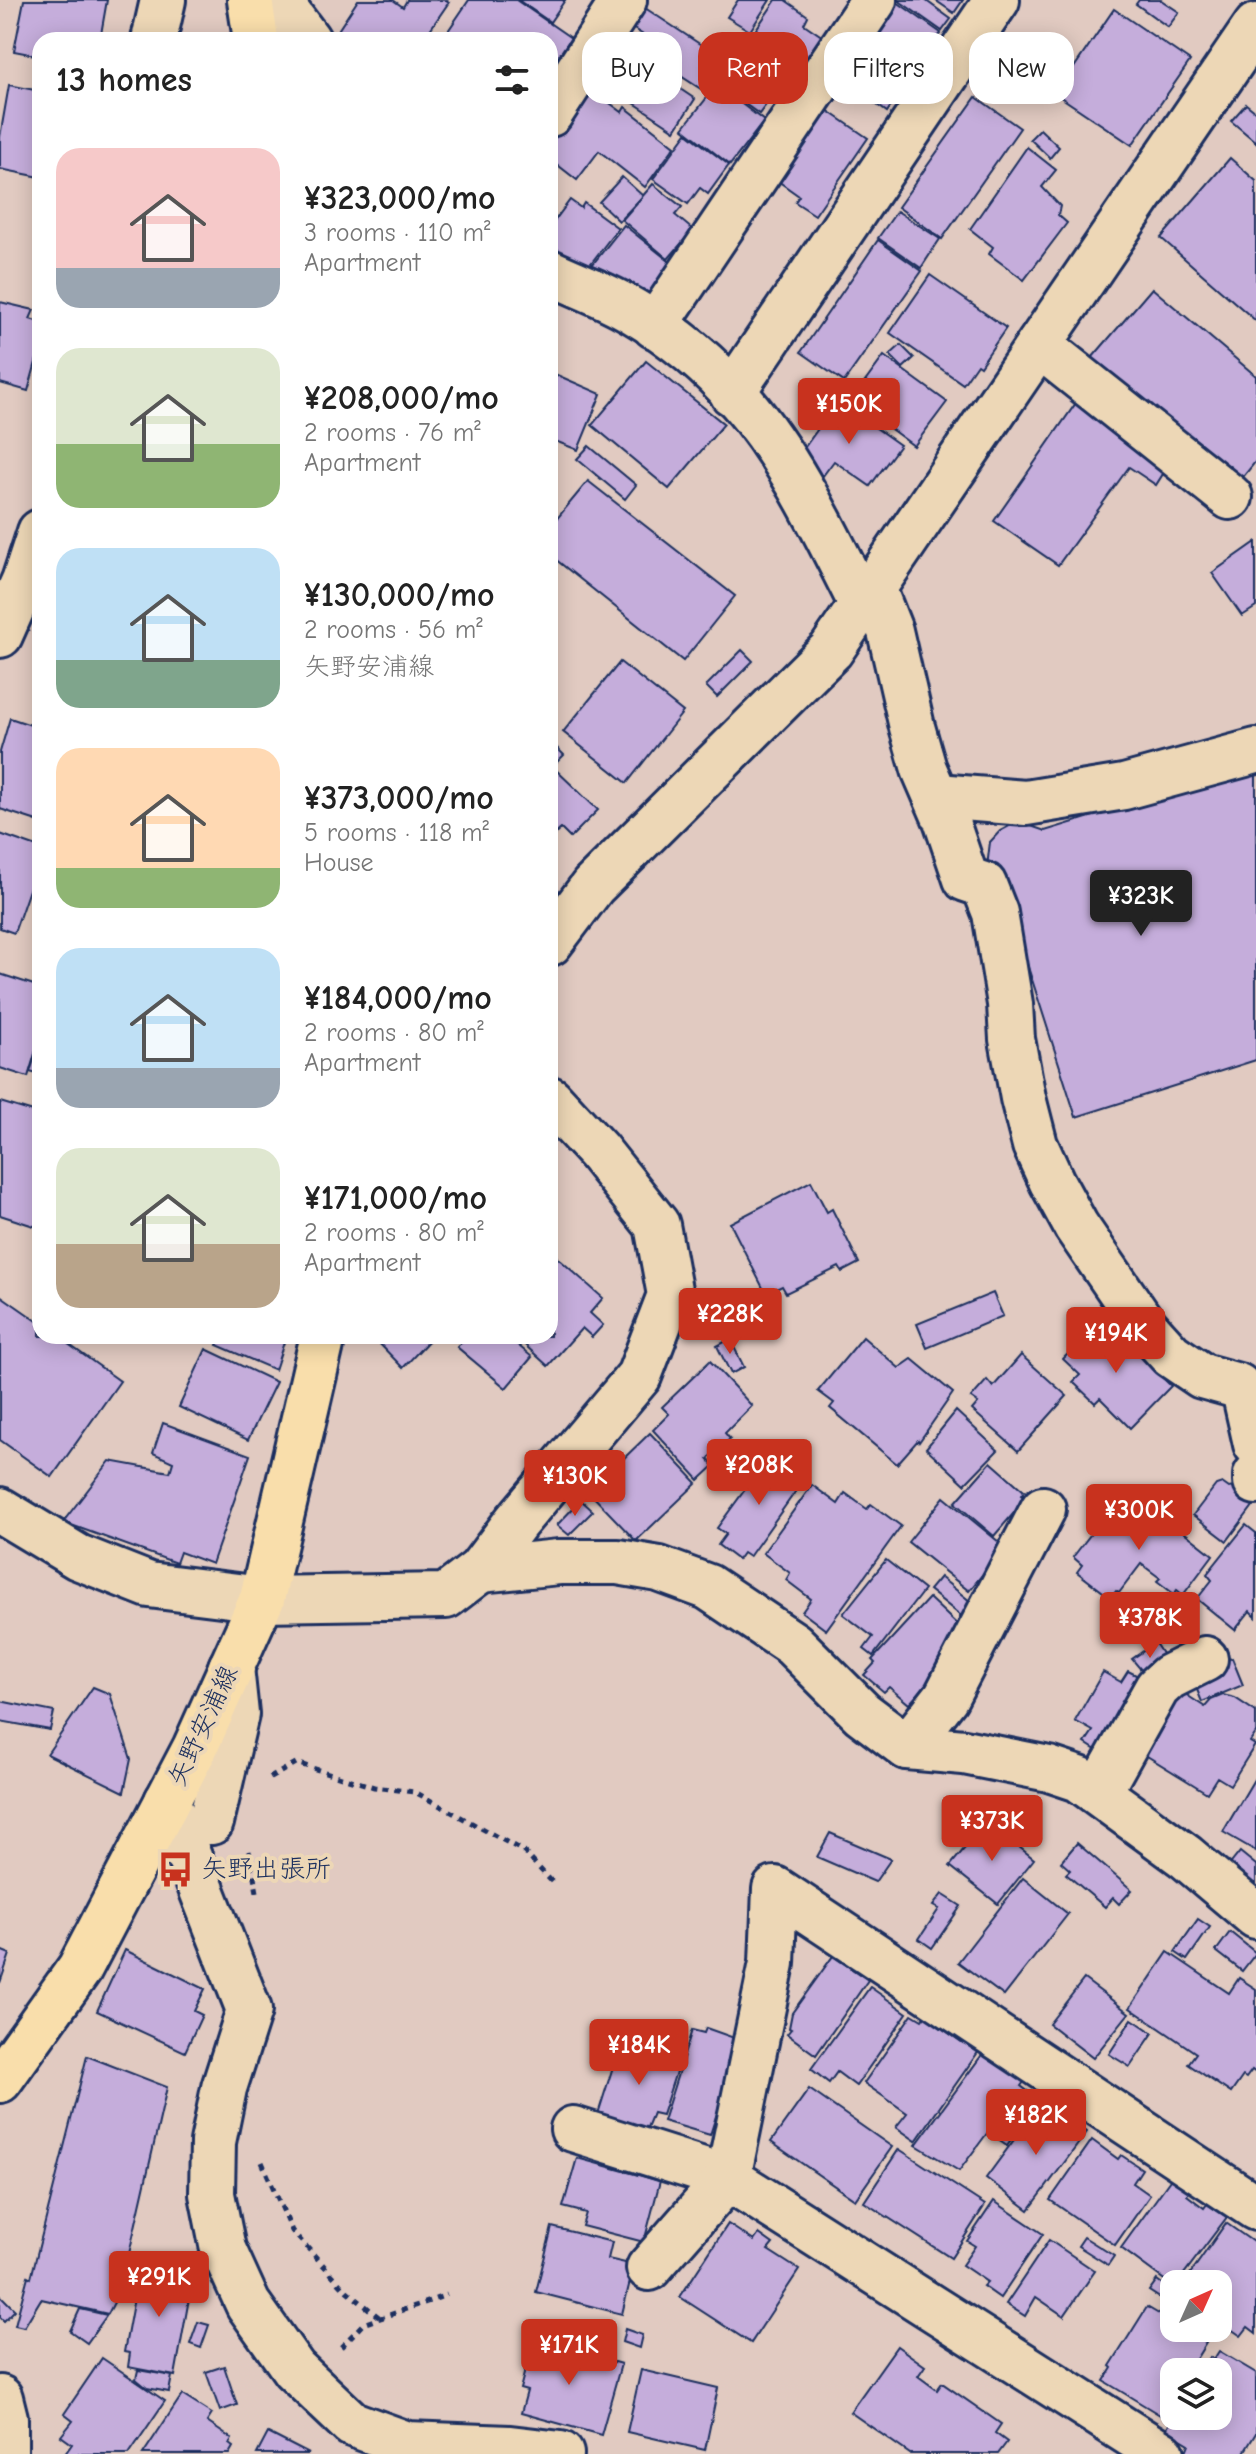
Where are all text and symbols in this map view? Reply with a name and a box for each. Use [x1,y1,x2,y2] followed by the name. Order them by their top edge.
[582,32,682,104] chip: Buy
[698,32,808,104] chip: Rent
[824,32,953,104] chip: Filters
[969,32,1074,104] chip: New
[490,58,534,102] icon: filters
[56,60,192,100] text: 13 homes
[304,178,496,218] text: ¥323,000/mo
[120,180,216,276] icon: home
[304,218,491,248] text: 3 rooms · 110 m²
[304,248,420,278] text: Apartment
[304,378,499,418] text: ¥208,000/mo
[793,378,905,446] pin: ¥150K
[120,380,216,476] icon: home
[816,389,882,419] text: ¥150K
[304,418,481,448] text: 2 rooms · 76 m²
[304,448,420,478] text: Apartment
[304,575,495,615] text: ¥130,000/mo
[120,580,216,676] icon: home
[304,615,483,645] text: 2 rooms · 56 m²
[304,652,434,682] text: 矢野安浦線
[304,778,494,818] text: ¥373,000/mo
[120,780,216,876] icon: home
[304,818,489,848] text: 5 rooms · 118 m²
[304,848,374,878] text: House
[1085,870,1197,938] pin: ¥323K
[1108,881,1174,911] text: ¥323K
[304,978,492,1018] text: ¥184,000/mo
[120,980,216,1076] icon: home
[304,1018,484,1048] text: 2 rooms · 80 m²
[304,1048,420,1078] text: Apartment
[304,1178,487,1218] text: ¥171,000/mo
[120,1180,216,1276] icon: home
[304,1218,484,1248] text: 2 rooms · 80 m²
[304,1248,420,1278] text: Apartment
[674,1288,786,1356] pin: ¥228K
[697,1299,763,1329] text: ¥228K
[1060,1307,1172,1375] pin: ¥194K
[1084,1318,1148,1348] text: ¥194K
[703,1439,815,1507] pin: ¥208K
[519,1450,631,1518] pin: ¥130K
[725,1450,793,1480] text: ¥208K
[542,1461,608,1491] text: ¥130K
[1083,1484,1195,1552] pin: ¥300K
[1104,1495,1174,1525] text: ¥300K
[1094,1592,1206,1660] pin: ¥378K
[1118,1603,1182,1633] text: ¥378K
[162,1661,244,1791] street label: 矢野安浦線
[936,1795,1048,1863] pin: ¥373K
[960,1806,1024,1836] text: ¥373K
[156,1850,194,1888] bus stop icon: 矢野出張所
[201,1854,331,1884] place label: 矢野出張所
[583,2019,695,2087] pin: ¥184K
[607,2030,671,2060] text: ¥184K
[980,2089,1092,2157] pin: ¥182K
[1004,2100,1068,2130] text: ¥182K
[103,2251,215,2319] pin: ¥291K
[127,2262,191,2292] text: ¥291K
[1160,2270,1232,2342] north arrow
[1160,2270,1232,2430] map controls
[513,2319,625,2387] pin: ¥171K
[539,2330,599,2360] text: ¥171K
[1160,2358,1232,2430] button: layers

